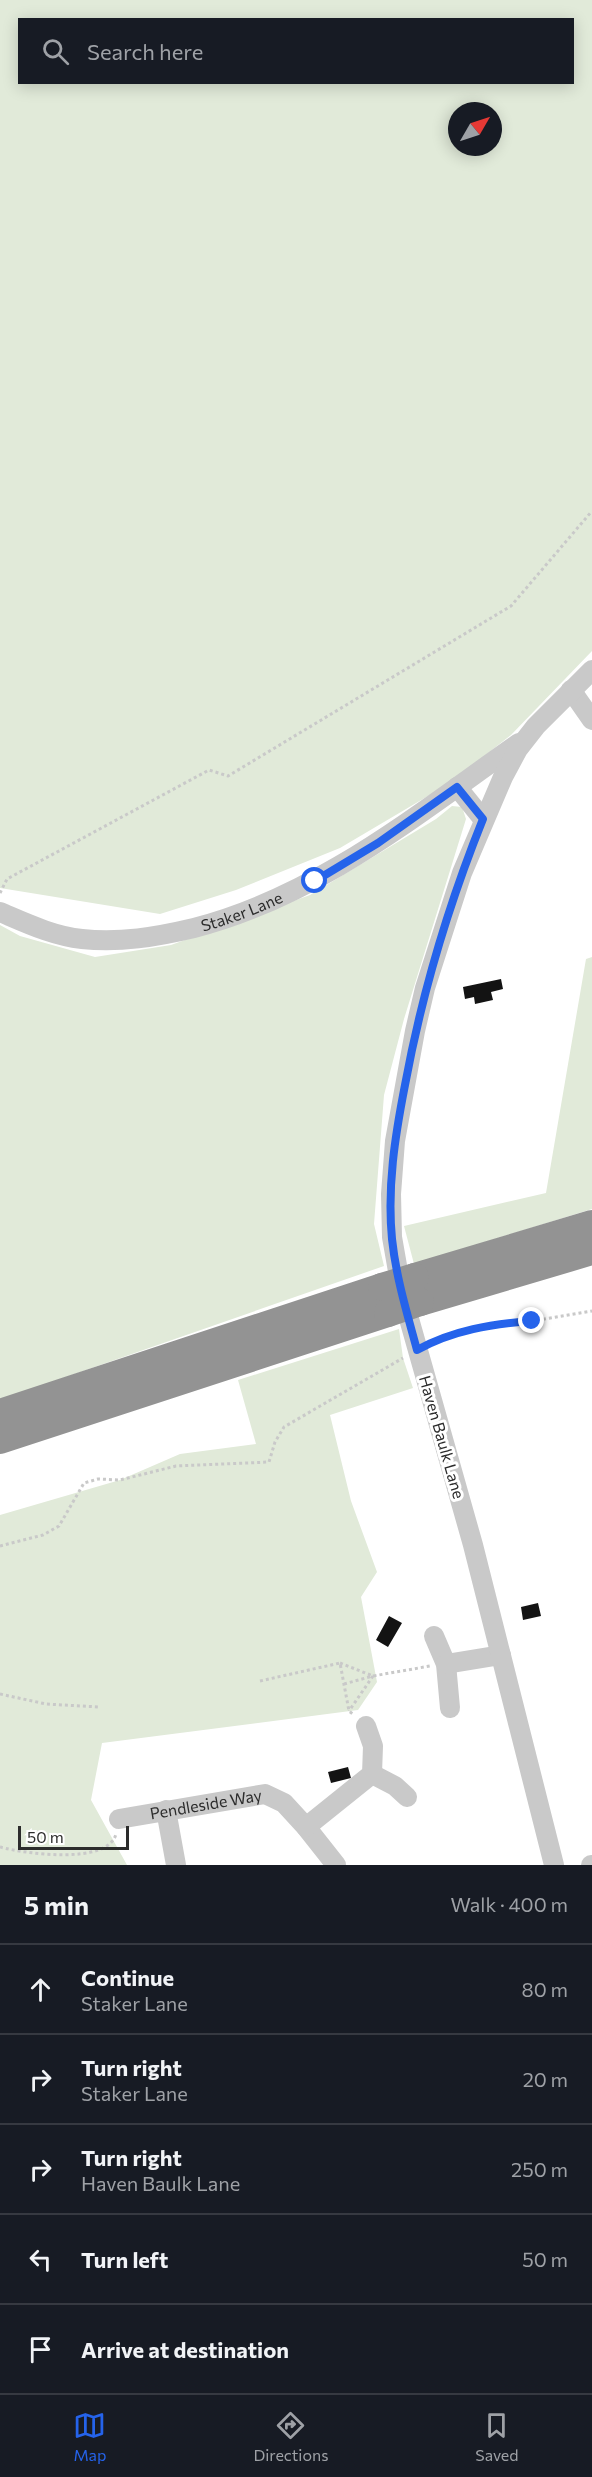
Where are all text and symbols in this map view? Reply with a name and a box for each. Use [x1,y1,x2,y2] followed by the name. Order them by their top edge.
[18,18,574,84] search box
[39,35,72,68] icon: search
[87,38,203,65] text: Search here
[448,102,502,156] north arrow
[301,867,327,893] route start
[198,887,285,935] street label: Staker Lane
[518,1307,544,1333] route end
[416,1373,469,1501] street label: Haven Baulk Lane
[148,1785,263,1823] street label: Pendleside Way
[18,1823,129,1850] scale bar
[27,1827,64,1846] text: 50 m
[24,1889,89,1920] text: 5 min
[451,1892,568,1916] text: Walk · 400 m
[81,1964,174,1991] text: Continue
[24,1973,57,2006] icon: ahead
[522,1977,568,2001] text: 80 m
[81,1991,188,2015] text: Staker Lane
[81,2054,182,2081] text: Turn right
[24,2063,57,2096] icon: right
[523,2067,568,2091] text: 20 m
[81,2081,188,2105] text: Staker Lane
[81,2144,182,2171] text: Turn right
[24,2153,57,2186] icon: right
[511,2157,568,2181] text: 250 m
[81,2171,240,2195] text: Haven Baulk Lane
[24,2243,57,2276] icon: left
[81,2246,168,2273] text: Turn left
[522,2247,568,2271] text: 50 m
[24,2333,57,2366] icon: arrive
[81,2336,289,2363] text: Arrive at destination
[73,2409,106,2464] tab: Map
[253,2409,328,2464] tab: Directions
[475,2409,519,2464] tab: Saved

